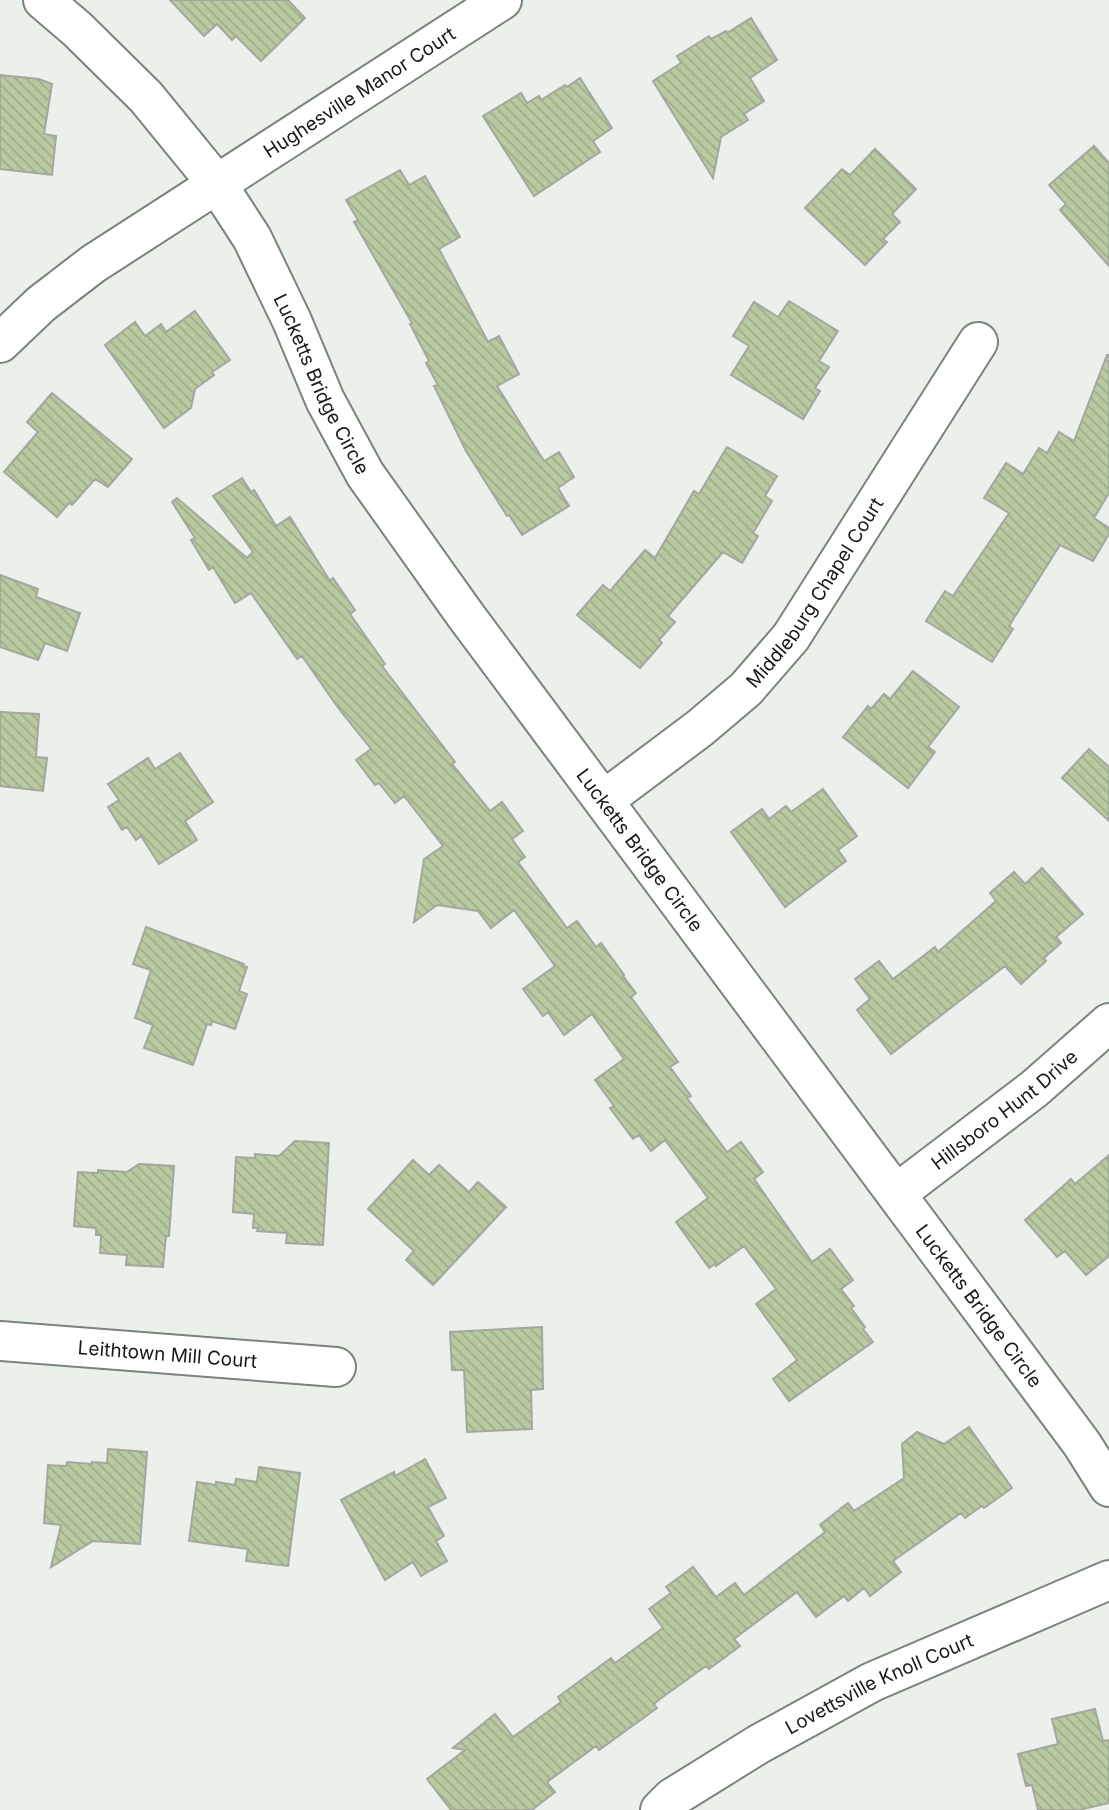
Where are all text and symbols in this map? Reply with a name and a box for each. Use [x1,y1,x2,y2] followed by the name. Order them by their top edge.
[259,22,460,163] street label: Hughesville Manor Court
[269,290,374,478] street label: Lucketts Bridge Circle
[741,493,888,693] street label: Middleburg Chapel Court
[572,764,708,936] street label: Lucketts Bridge Circle
[927,1045,1082,1175] street label: Hillsboro Hunt Drive
[911,1220,1047,1392] street label: Lucketts Bridge Circle
[77,1336,258,1373] street label: Leithtown Mill Court
[781,1629,977,1739] street label: Lovettsville Knoll Court

